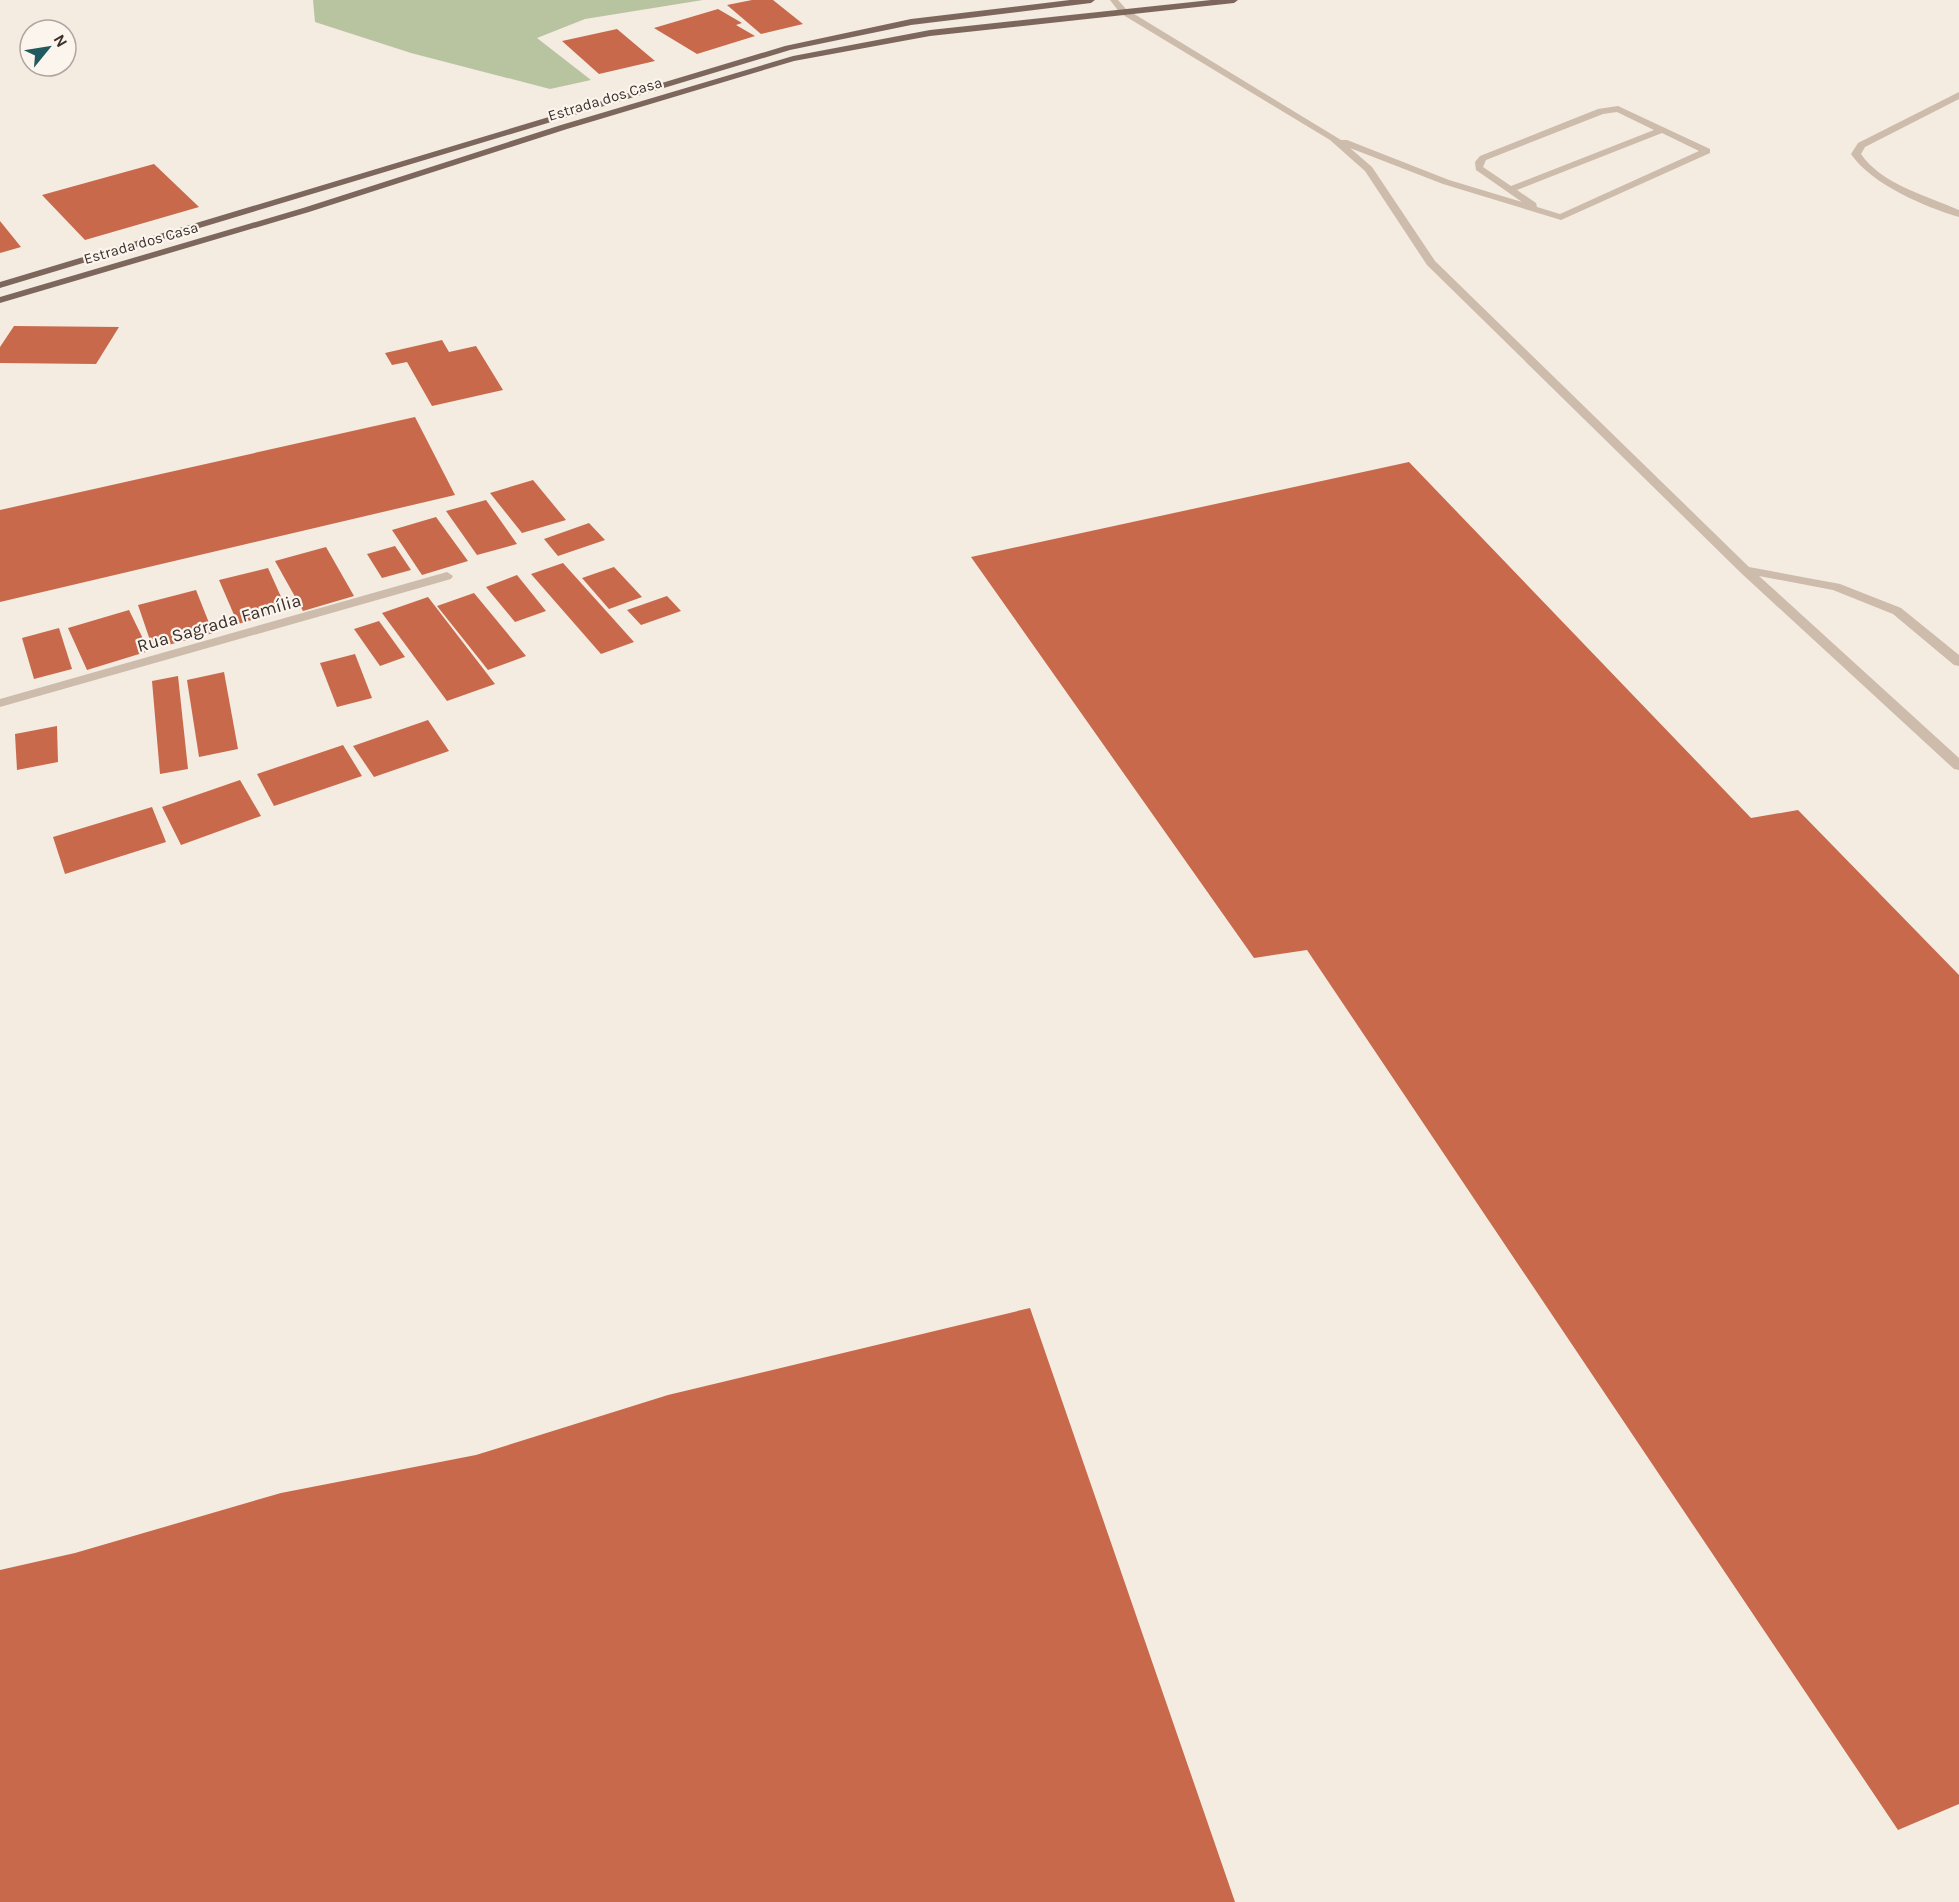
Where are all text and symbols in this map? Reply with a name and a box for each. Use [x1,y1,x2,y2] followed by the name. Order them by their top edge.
[18,18,78,78] north arrow
[49,31,72,50] text: N
[546,73,664,125] street label: Estrada dos Casa
[82,218,200,268] street label: Estrada dos Casa
[134,589,304,657] street label: Rua Sagrada Família

